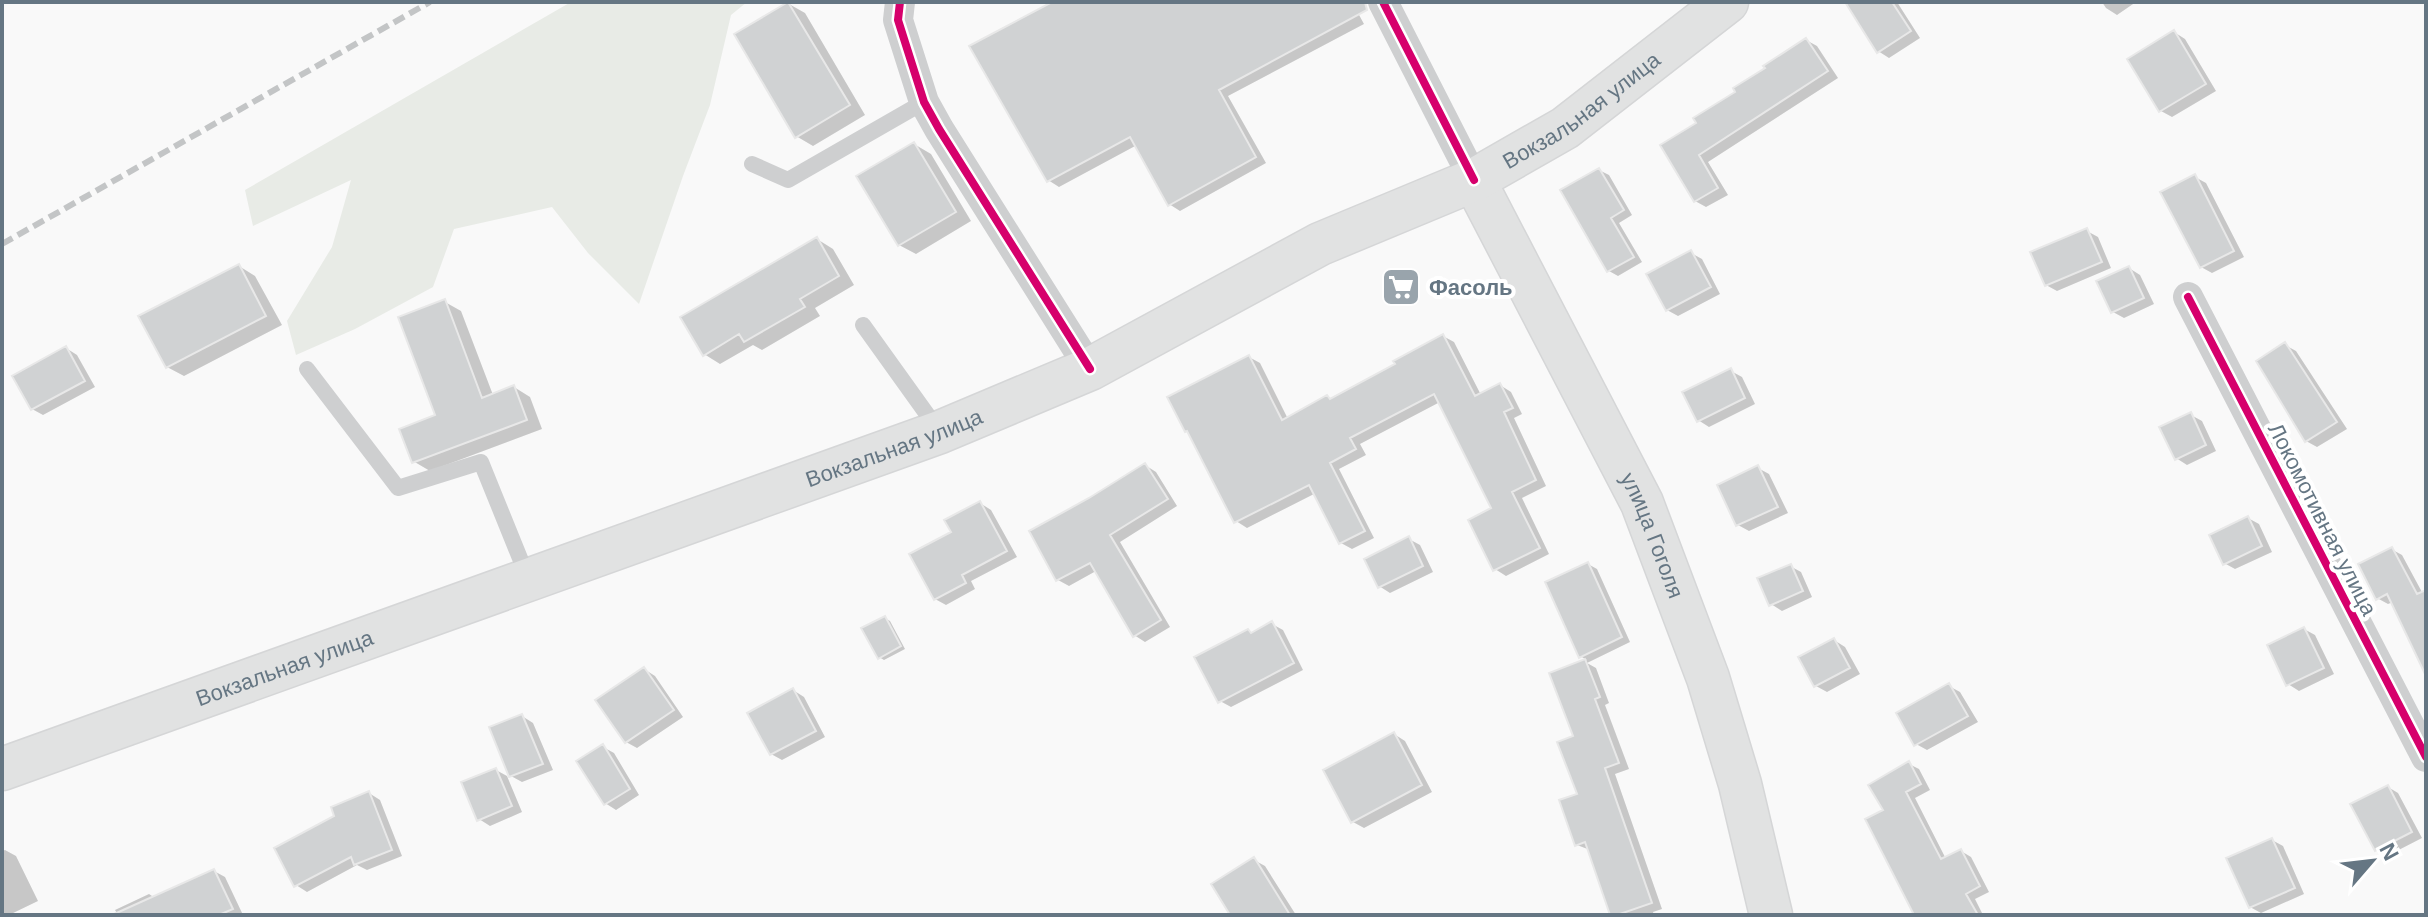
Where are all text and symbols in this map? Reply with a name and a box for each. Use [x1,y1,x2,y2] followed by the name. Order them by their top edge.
[1498,47,1666,174] street label: Вокзальная улица
[1380,266,1422,308] supermarket icon: Фасоль
[1429,275,1513,300] place label: Фасоль
[802,403,987,492] street label: Вокзальная улица
[2263,419,2382,620] street label: Локомотивная улица
[1615,468,1689,602] street label: улица Гоголя
[193,624,377,711] street label: Вокзальная улица
[2332,821,2412,901] north arrow
[2374,839,2404,865] text: N

